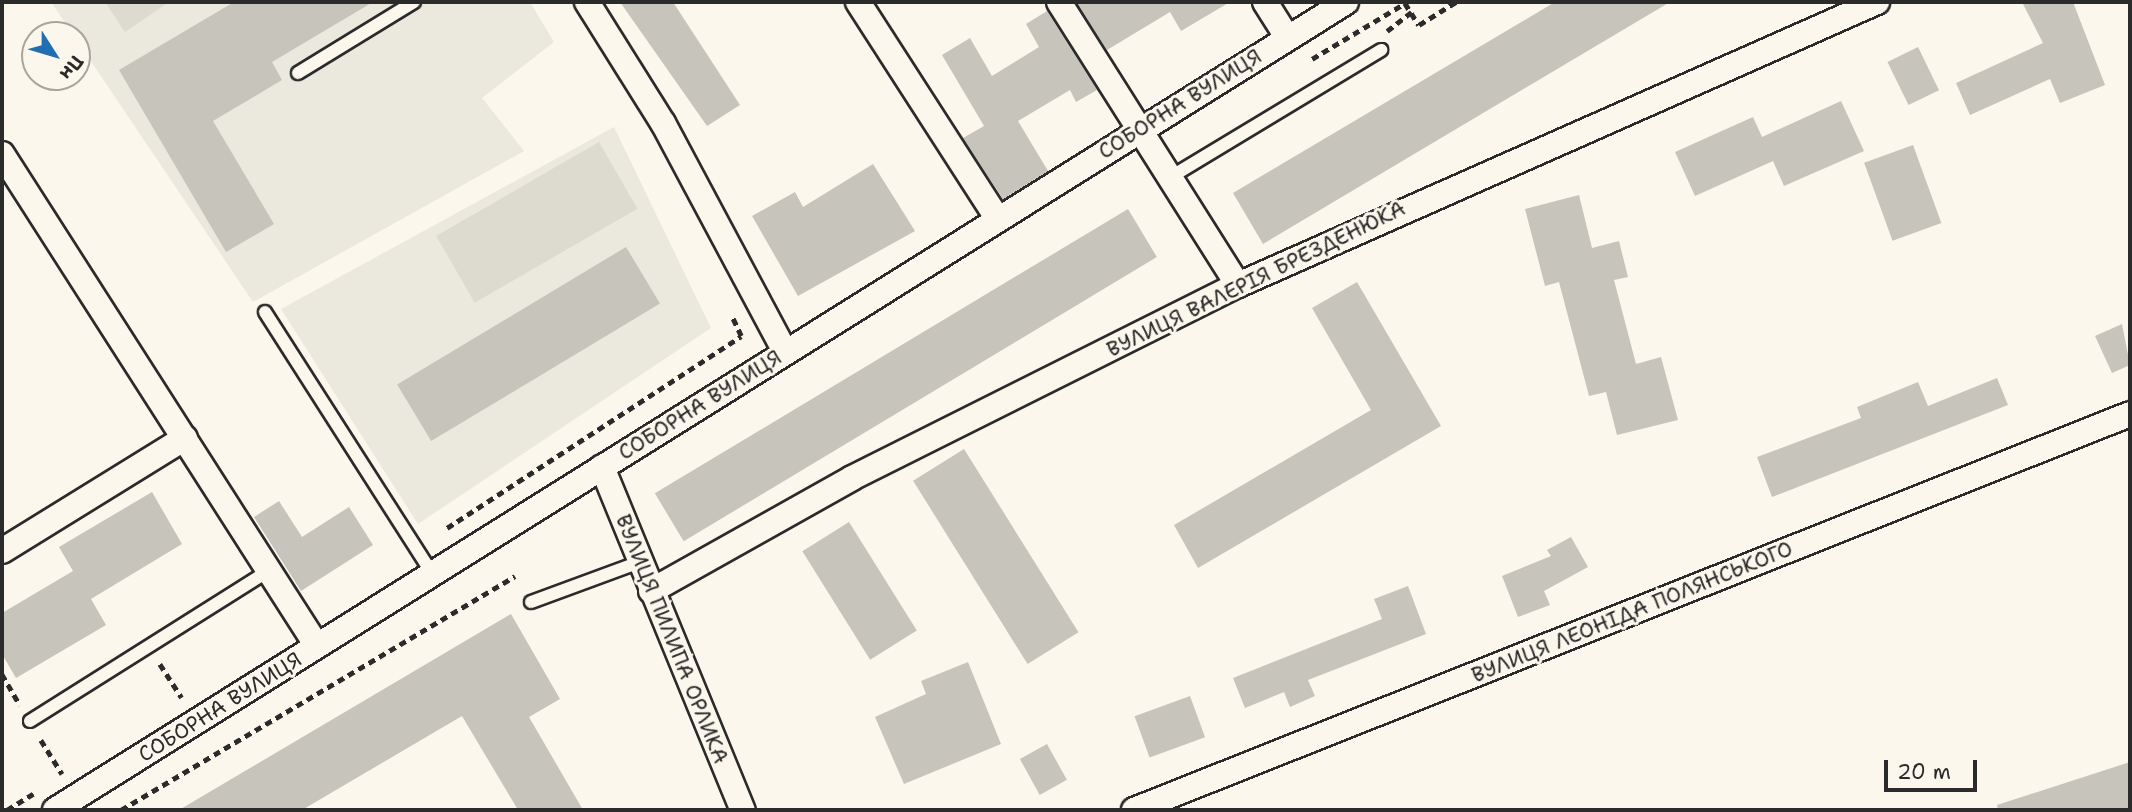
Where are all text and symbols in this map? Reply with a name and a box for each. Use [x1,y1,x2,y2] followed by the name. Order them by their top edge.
[21,21,91,91] north arrow
[1094,44,1266,164] street label: СОБОРНА ВУЛИЦЯ
[54,50,89,85] text: Пн
[1103,196,1409,362] street label: ВУЛИЦЯ ВАЛЕРІЯ БРЕЗДЕНЮКА
[614,345,786,465] street label: СОБОРНА ВУЛИЦЯ
[610,511,734,767] street label: ВУЛИЦЯ ПИЛИПА ОРЛИКА
[1468,536,1796,688] street label: ВУЛИЦЯ ЛЕОНІДА ПОЛЯНСЬКОГО
[134,647,306,767] street label: СОБОРНА ВУЛИЦЯ
[1887,746,1980,790] scale bar
[1897,758,1951,786] text: 20 m

